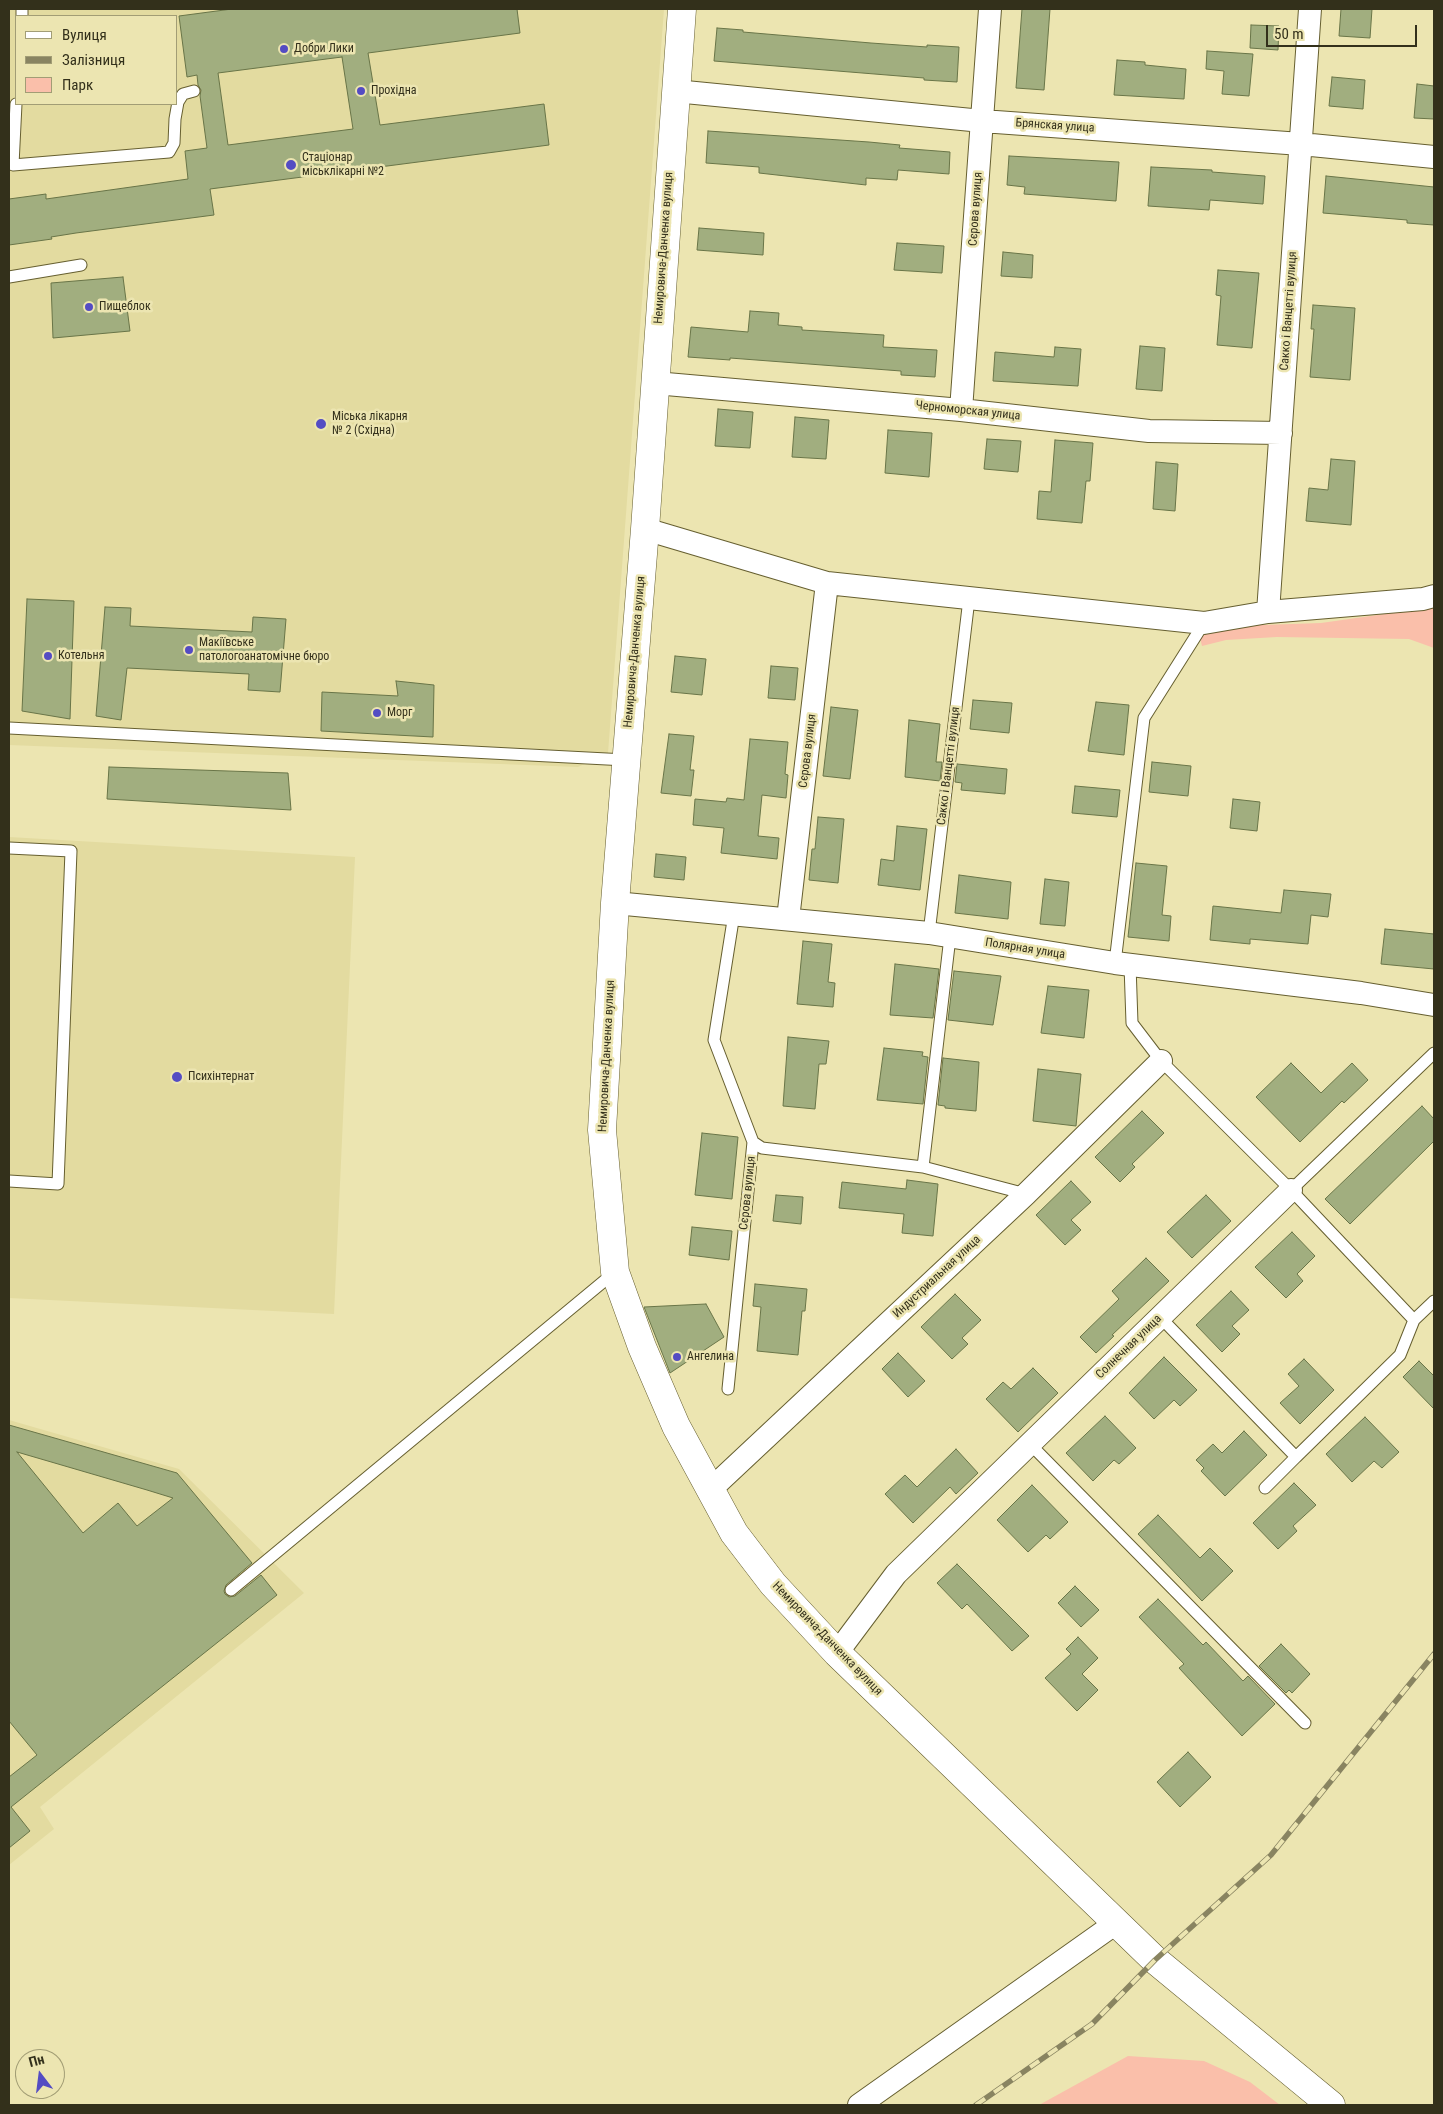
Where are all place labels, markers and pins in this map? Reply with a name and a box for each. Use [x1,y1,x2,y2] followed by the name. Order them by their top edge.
[294,42,354,56] place label: Добри Лики
[278,43,290,55] marker: Добри Лики
[371,84,417,98] place label: Прохідна
[355,85,367,97] marker: Прохідна
[302,151,384,179] place label: Стаціонар міськлікарні №2
[284,158,298,172] marker: Стаціонар міськлікарні №2
[99,300,151,314] place label: Пищеблок
[83,301,95,313] marker: Пищеблок
[332,410,408,438] place label: Міська лікарня № 2 (Східна)
[314,417,328,431] marker: Міська лікарня № 2 (Східна)
[199,636,329,664] place label: Макіївське патологоанатомічне бюро
[183,644,195,656] marker: Макіївське патологоанатомічне бюро
[58,649,104,663] place label: Котельня
[42,650,54,662] marker: Котельня
[387,706,412,720] place label: Морг
[371,707,383,719] marker: Морг
[170,1070,184,1084] marker: Психінтернат
[188,1070,254,1084] place label: Психінтернат
[687,1350,734,1364] place label: Ангелина
[671,1351,683,1363] marker: Ангелина

